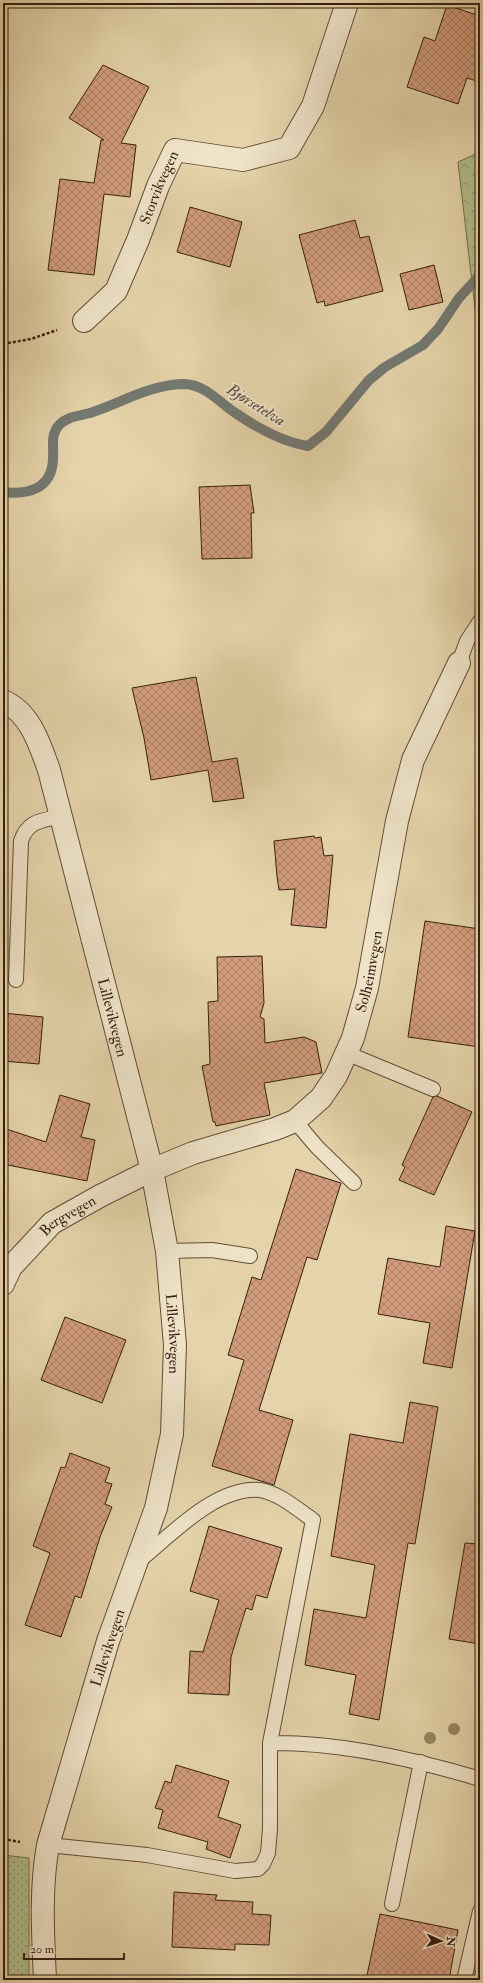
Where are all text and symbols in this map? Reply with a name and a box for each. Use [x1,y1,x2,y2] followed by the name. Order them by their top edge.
[135,147,183,227] street label: Storvikvegen
[222,379,289,431] water label: Bjørsetelva
[351,929,387,1014] street label: Solheimvegen
[93,976,132,1059] street label: Lillevikvegen
[35,1191,99,1240] street label: Bergvegen
[161,1293,185,1375] street label: Lillevikvegen
[87,1607,130,1689] street label: Lillevikvegen
[421,1921,461,1961] north arrow
[24,1935,124,1961] scale bar
[444,1935,457,1948] text: N
[30,1942,55,1957] text: 20 m

